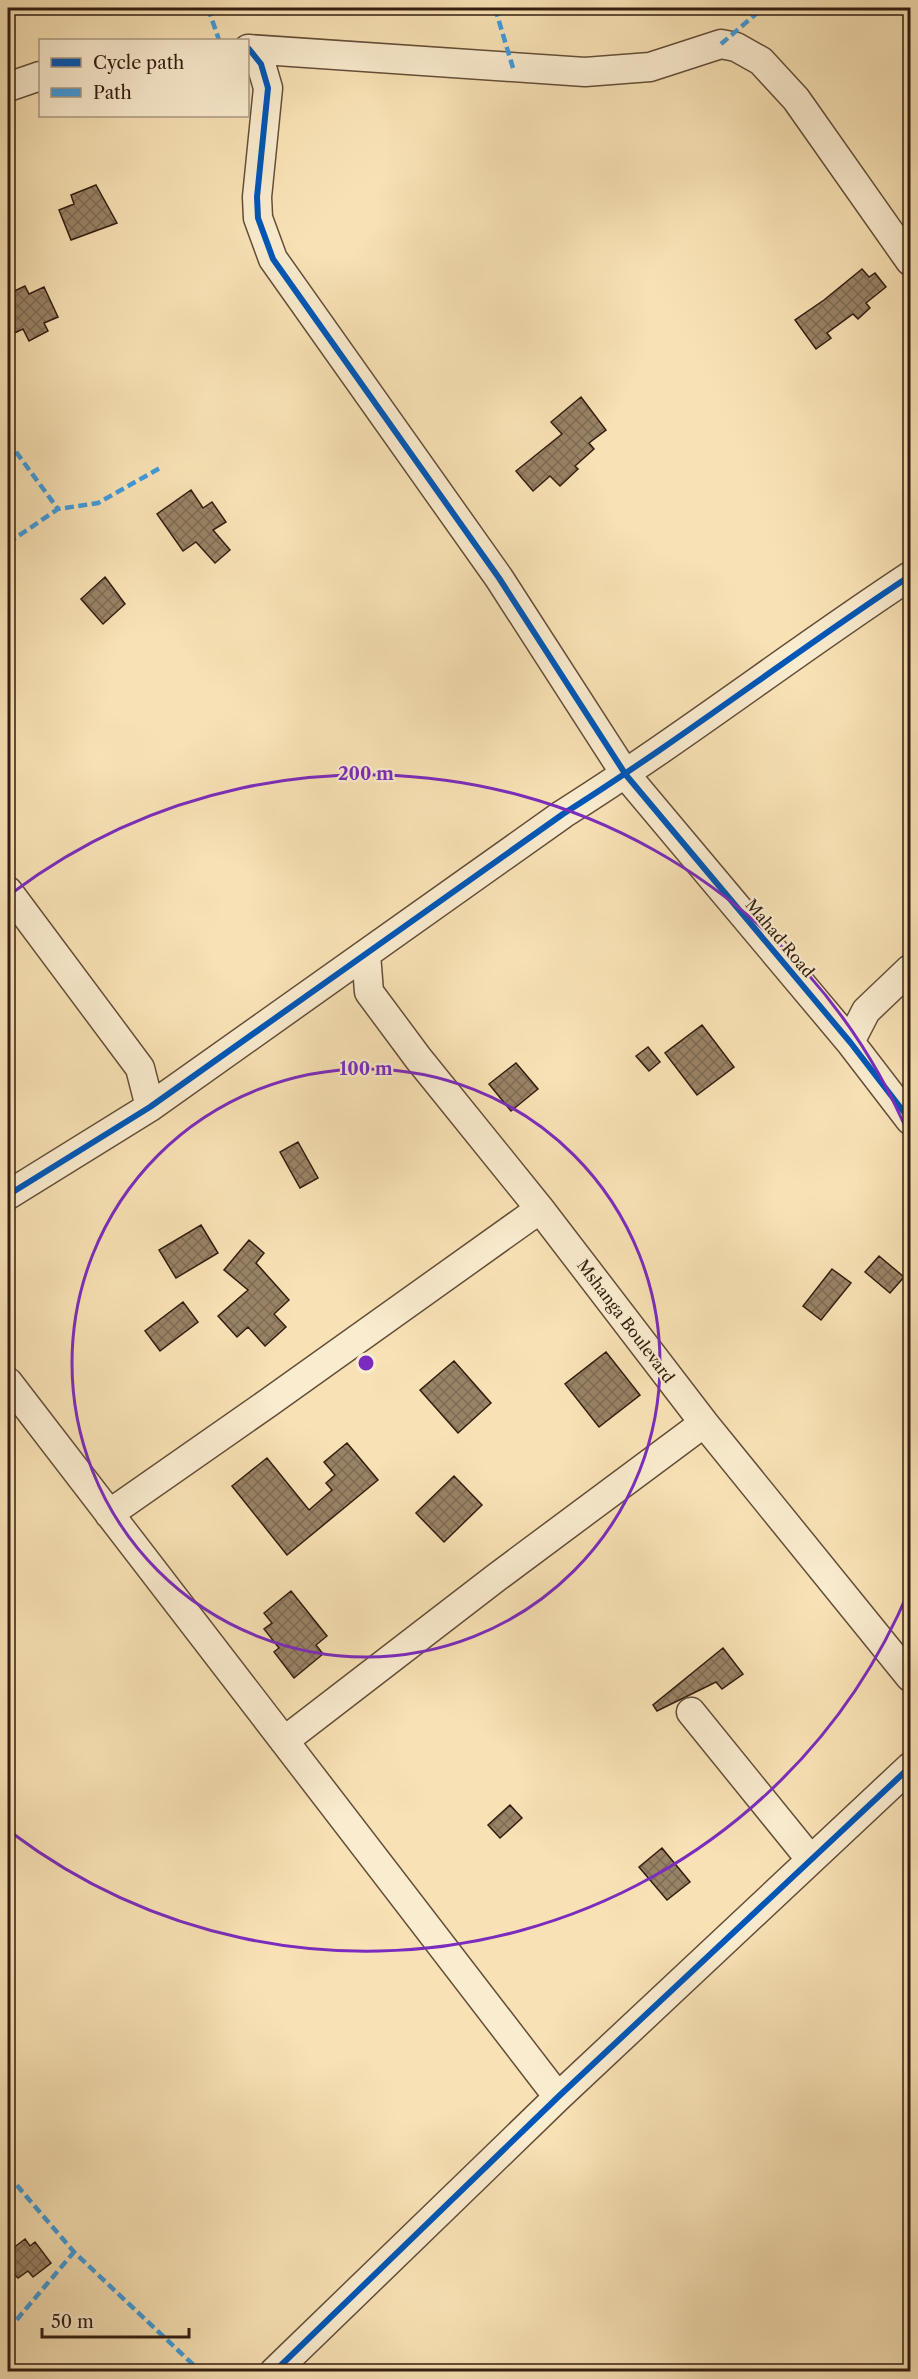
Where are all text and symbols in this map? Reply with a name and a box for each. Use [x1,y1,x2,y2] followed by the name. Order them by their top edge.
[39,39,249,117] legend
[93,52,184,74] text: Cycle path
[93,82,132,104] text: Path
[338,763,394,785] text: 200 m
[741,895,819,982] street label: Mahad Road
[339,1058,393,1080] text: 100 m
[573,1255,679,1387] street label: Mshanga Boulevard
[356,1353,376,1373] centre of rings
[42,2301,189,2339] scale bar
[51,2311,94,2333] text: 50 m

